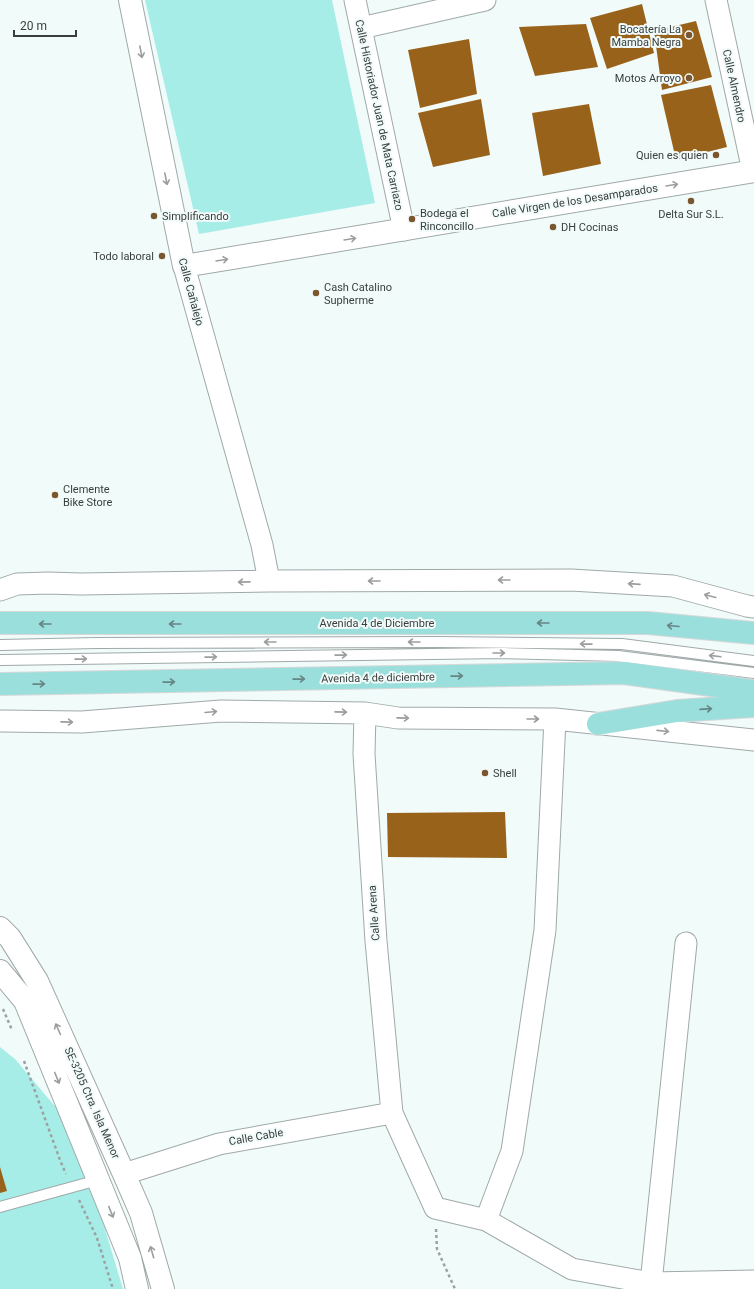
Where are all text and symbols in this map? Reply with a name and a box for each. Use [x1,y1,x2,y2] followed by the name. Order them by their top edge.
[14,12,76,38] scale bar
[352,18,406,212] street label: Calle Historiador Juan de Mata Carriazo
[20,19,47,33] text: 20 m
[612,23,681,49] place label: Bocatería La Mamba Negra
[684,30,694,40] marker: Bocatería La Mamba Negra
[137,45,145,58] one-way arrow
[720,48,748,124] street label: Calle Almendro
[615,72,681,85] place label: Motos Arroyo
[684,73,694,83] marker: Motos Arroyo
[636,149,708,162] place label: Quien es quien
[711,150,721,160] marker: Quien es quien
[163,173,171,186] one-way arrow
[491,181,659,221] street label: Calle Virgen de los Desamparados
[665,181,678,189] one-way arrow
[686,196,696,206] marker: Delta Sur S.L.
[420,207,474,233] place label: Bodega el Rinconcillo
[658,208,724,221] place label: Delta Sur S.L.
[162,210,229,223] place label: Simplificando
[149,211,159,221] marker: Simplificando
[407,214,417,224] marker: Bodega el Rinconcillo
[561,221,619,234] place label: DH Cocinas
[548,222,558,232] marker: DH Cocinas
[343,234,356,242] one-way arrow
[93,250,154,263] place label: Todo laboral
[157,251,167,261] marker: Todo laboral
[215,256,228,264] one-way arrow
[176,257,206,327] street label: Calle Cañalejo
[324,281,392,307] place label: Cash Catalino Supherme
[311,288,321,298] marker: Cash Catalino Supherme
[63,483,112,509] place label: Clemente Bike Store
[50,490,60,500] marker: Clemente Bike Store
[498,576,511,584] one-way arrow
[368,577,381,585] one-way arrow
[238,578,251,585] one-way arrow
[628,580,641,587] one-way arrow
[704,592,717,599] one-way arrow
[320,617,435,630] street label: Avenida 4 de Diciembre
[537,619,550,627] one-way arrow
[39,620,52,628] one-way arrow
[169,620,182,628] one-way arrow
[667,622,680,629] one-way arrow
[408,638,421,646] one-way arrow
[264,639,277,646] one-way arrow
[580,640,593,648] one-way arrow
[492,649,505,657] one-way arrow
[334,651,347,659] one-way arrow
[709,652,722,660] one-way arrow
[204,653,217,661] one-way arrow
[74,655,87,663] one-way arrow
[321,671,435,685] street label: Avenida 4 de diciembre
[450,672,463,680] one-way arrow
[292,675,305,683] one-way arrow
[162,678,175,685] one-way arrow
[32,680,45,688] one-way arrow
[699,706,712,713] one-way arrow
[204,708,217,715] one-way arrow
[334,708,347,716] one-way arrow
[396,714,409,722] one-way arrow
[526,715,539,723] one-way arrow
[60,718,73,726] one-way arrow
[656,727,669,734] one-way arrow
[493,767,517,780] place label: Shell
[480,768,490,778] marker: Shell
[366,885,382,941] street label: Calle Arena
[54,1023,61,1035] one-way arrow
[62,1045,123,1161] street label: SE-3205 Ctra. Isla Menor
[53,1072,61,1084] one-way arrow
[228,1126,284,1148] street label: Calle Cable
[108,1205,115,1217] one-way arrow
[148,1245,155,1258] one-way arrow

